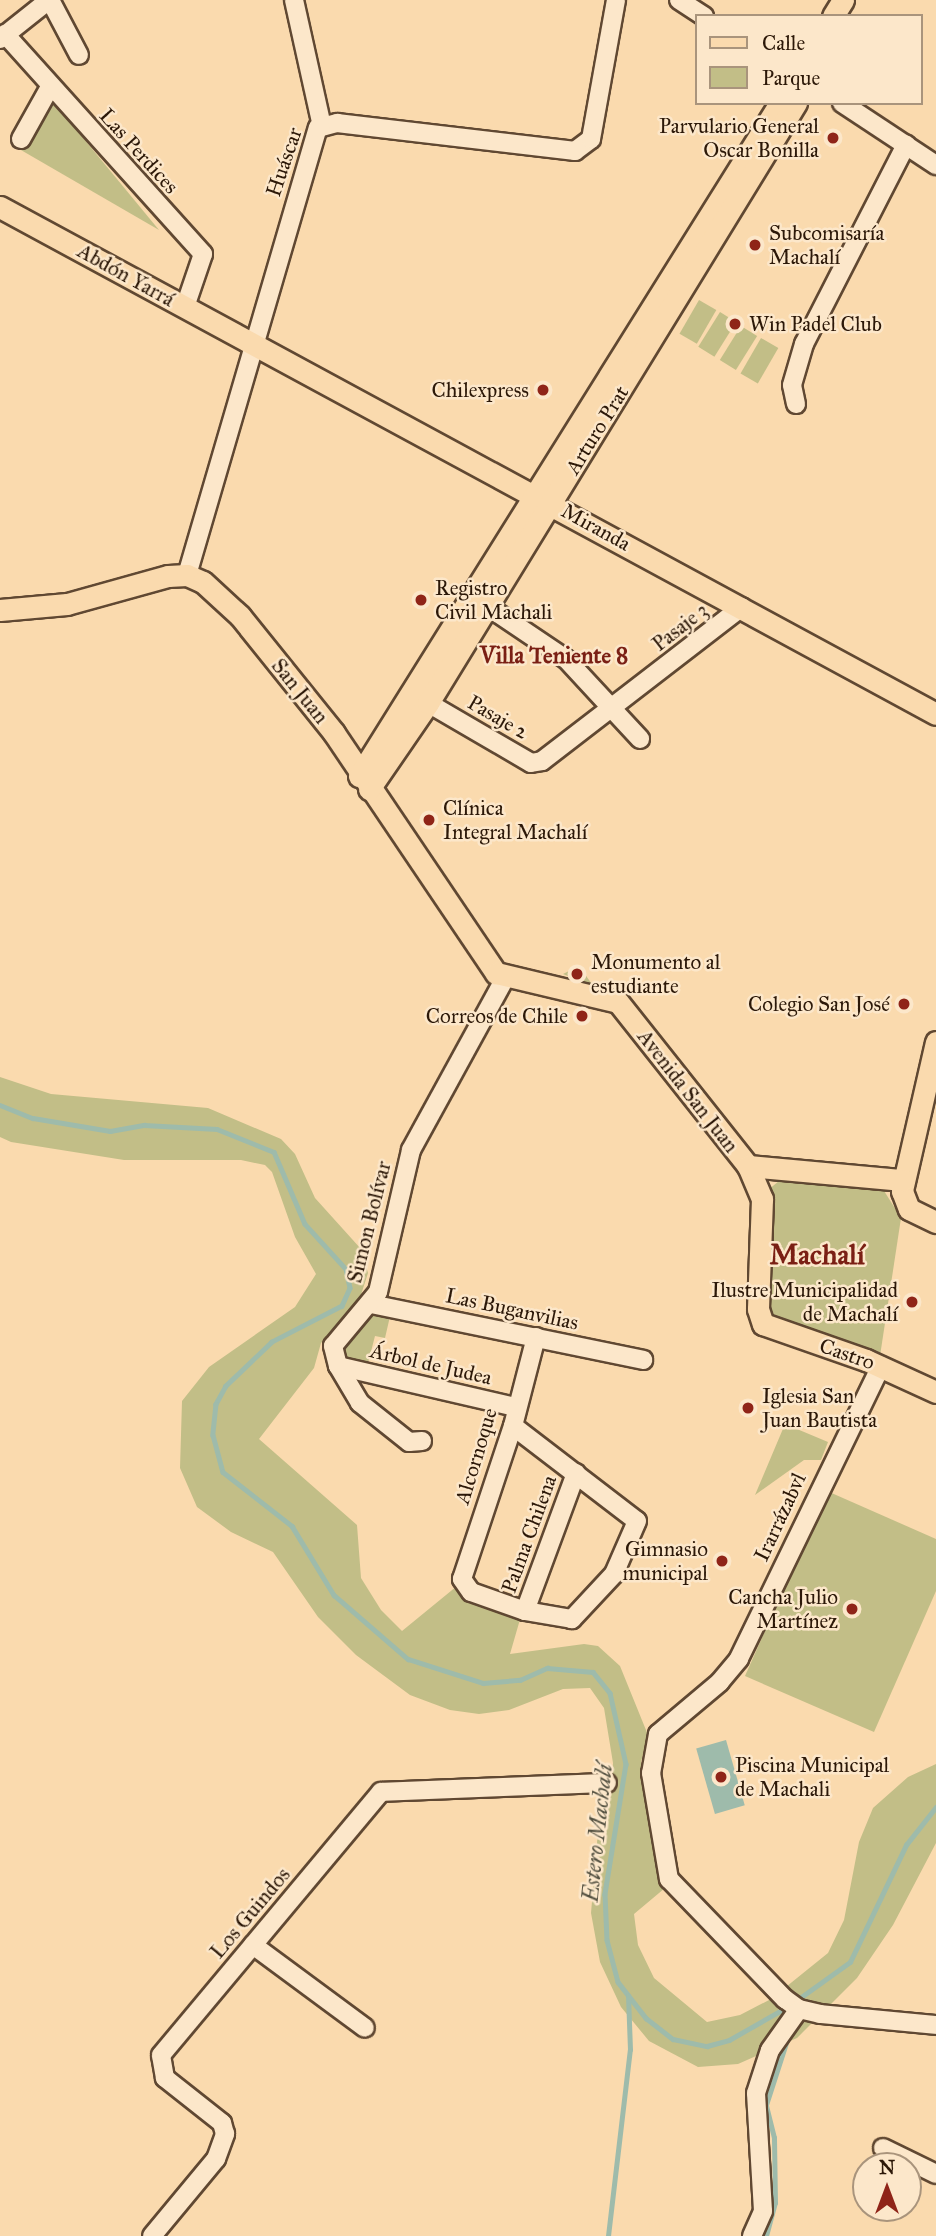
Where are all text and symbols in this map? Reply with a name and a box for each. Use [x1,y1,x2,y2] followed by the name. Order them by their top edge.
[694,14,922,105] legend
[762,30,805,56] text: Calle
[762,65,820,91] text: Parque
[94,103,184,199] street label: Las Perdices
[659,113,819,163] place label: Parvulario General Oscar Bonilla
[260,124,308,200] street label: Huáscar
[825,130,841,146] marker: Parvulario General Oscar Bonilla
[769,220,884,270] place label: Subcomisaría Machalí
[747,237,763,253] marker: Subcomisaría Machalí
[73,238,179,312] street label: Abdón Yarrá
[749,311,882,337] place label: Win Padel Club
[727,316,743,332] marker: Win Padel Club
[431,377,529,403] place label: Chilexpress
[560,381,634,479] street label: Arturo Prat
[535,382,551,398] marker: Chilexpress
[557,498,635,556] street label: Miranda
[435,575,552,625] place label: Registro Civil Machali
[413,592,429,608] marker: Registro Civil Machali
[647,597,713,657] street label: Pasaje 3
[480,641,628,669] district label: Villa Teniente 8
[266,653,334,729] street label: San Juan
[463,690,533,744] street label: Pasaje 2
[443,795,588,845] place label: Clínica Integral Machalí
[421,812,437,828] marker: Clínica Integral Machalí
[591,949,720,999] place label: Monumento al estudiante
[569,966,585,982] marker: Monumento al estudiante
[748,991,890,1017] place label: Colegio San José
[896,996,912,1012] marker: Colegio San José
[426,1003,568,1029] place label: Correos de Chile
[574,1008,590,1024] marker: Correos de Chile
[632,1024,744,1158] street label: Avenida San Juan
[342,1159,396,1285] street label: Simon Bolívar
[769,1238,865,1272] district label: Machalí
[711,1277,898,1327] place label: Ilustre Municipalidad de Machalí
[443,1283,581,1335] street label: Las Buganvilias
[904,1294,920,1310] marker: Ilustre Municipalidad de Machalí
[816,1333,878,1375] street label: Castro
[368,1338,494,1390] street label: Árbol de Judea
[762,1383,877,1433] place label: Iglesia San Juan Bautista
[740,1400,756,1416] marker: Iglesia San Juan Bautista
[449,1405,503,1507] street label: Alcornoque
[749,1469,811,1565] street label: Irarrázabvl
[496,1472,562,1596] street label: Palma Chilena
[623,1536,708,1586] place label: Gimnasio municipal
[714,1553,730,1569] marker: Gimnasio municipal
[728,1584,838,1634] place label: Cancha Julio Martínez
[844,1601,860,1617] marker: Cancha Julio Martínez
[735,1752,889,1802] place label: Piscina Municipal de Machali
[576,1762,618,1904] water label: Estero Machalí
[713,1769,729,1785] marker: Piscina Municipal de Machali
[205,1862,295,1964] street label: Los Guindos
[852,2152,922,2222] north arrow
[879,2156,895,2179] text: N

